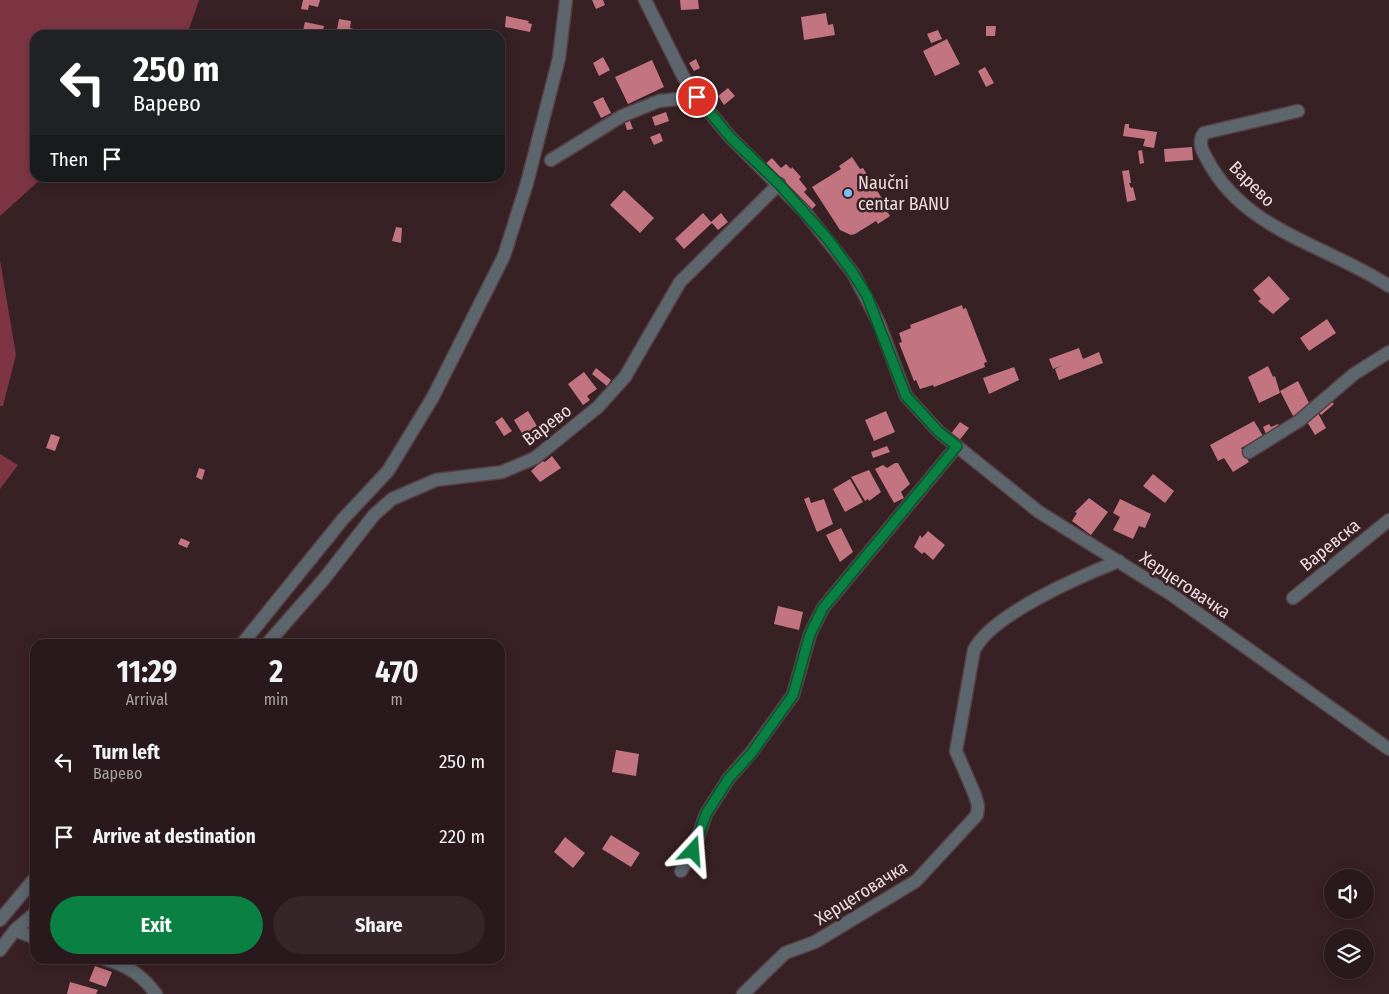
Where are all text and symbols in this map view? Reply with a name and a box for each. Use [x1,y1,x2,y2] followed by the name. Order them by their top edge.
[133,48,220,90] text: 250 m
[50,50,115,115] icon: left
[676,76,718,118] pin
[683,83,711,111] icon: arrive
[133,90,201,117] text: Варево
[98,145,126,173] icon: arrive
[50,148,88,171] text: Then
[1225,157,1279,211] street label: Варево
[858,172,950,215] place label: Naučni centar BANU
[842,187,854,199] marker: Naučni centar BANU
[518,399,576,451] street label: Варево
[1296,514,1365,576] street label: Варевска
[1135,547,1235,624] street label: Херцеговачка
[116,654,177,690] text: 11:29
[269,654,283,690] text: 2
[375,654,419,690] text: 470
[126,690,168,709] text: Arrival
[264,690,289,709] text: min
[391,690,403,709] text: m
[93,741,160,764] text: Turn left
[50,748,78,776] icon: left
[439,750,485,773] text: 250 m
[93,764,142,783] text: Варево
[50,823,78,851] icon: arrive
[666,824,718,876] position arrow
[93,825,256,848] text: Arrive at destination
[439,825,485,848] text: 220 m
[811,856,911,930] street label: Херцеговачка
[1324,869,1374,979] map controls
[1324,869,1374,919] button: sound
[50,896,263,954] button: Exit
[273,896,485,954] button: Share
[1324,929,1374,979] button: layers

